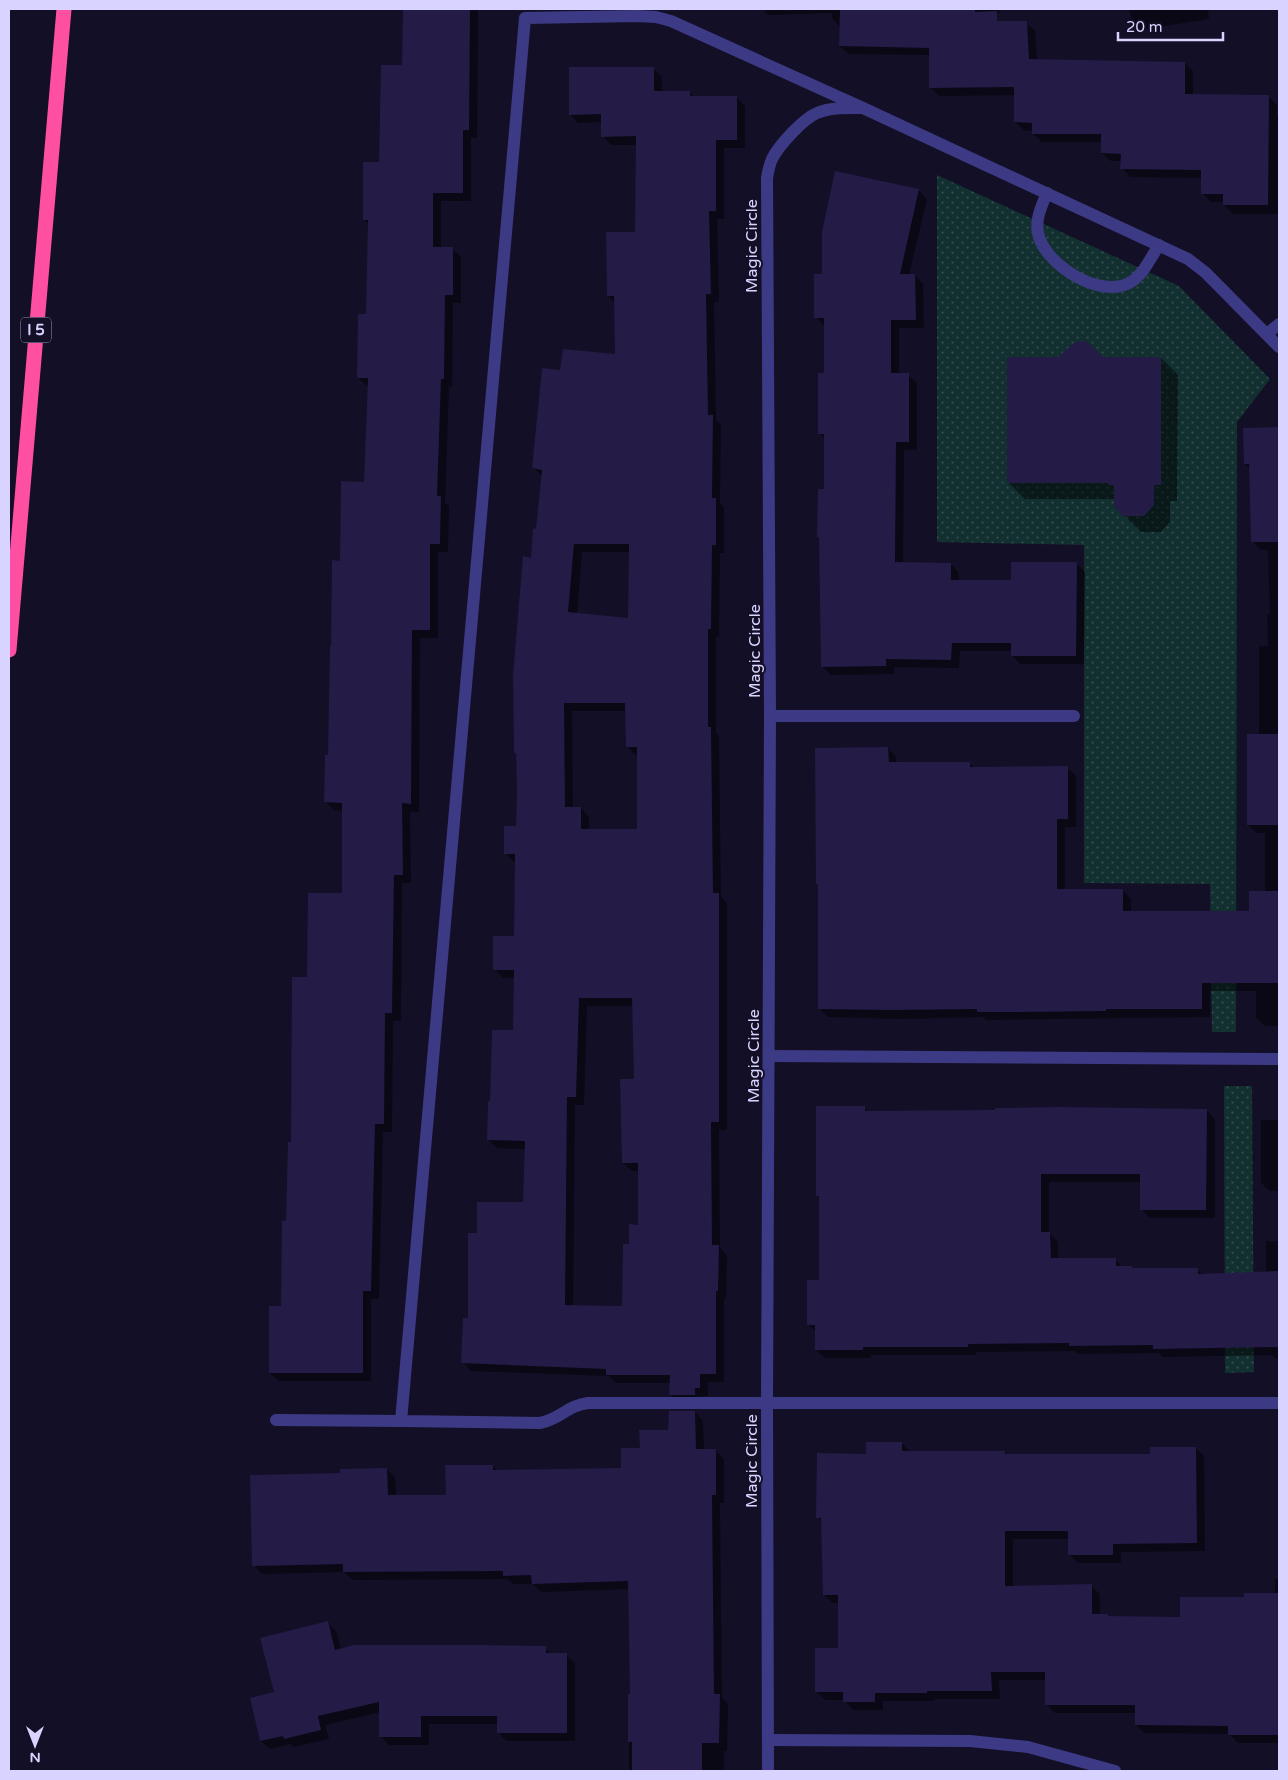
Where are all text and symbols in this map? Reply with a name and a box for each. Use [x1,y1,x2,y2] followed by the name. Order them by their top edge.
[1118,10,1223,42] scale bar
[1126,18,1163,36] text: 20 m
[742,199,762,293] street label: Magic Circle
[21,318,51,342] road number: I 5
[745,604,765,698] street label: Magic Circle
[744,1009,764,1103] street label: Magic Circle
[742,1414,762,1508] street label: Magic Circle
[10,1720,60,1770] north arrow
[29,1749,41,1766] text: N

